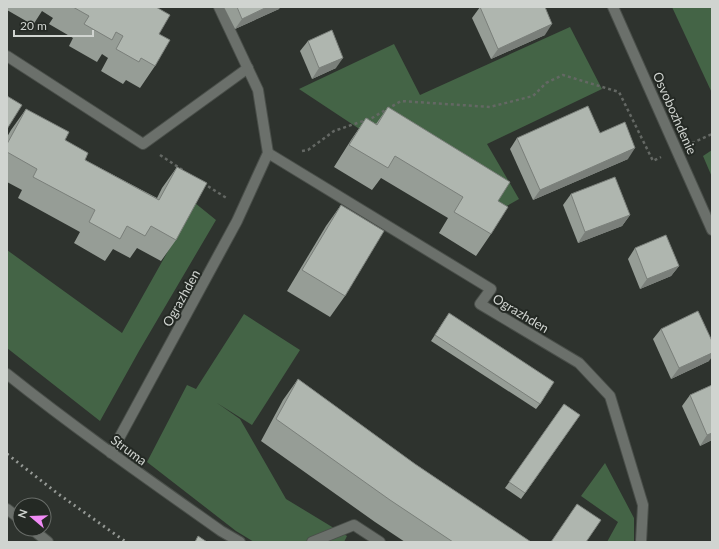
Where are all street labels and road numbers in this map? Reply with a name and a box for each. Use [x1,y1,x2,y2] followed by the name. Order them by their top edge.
[650,69,700,157] street label: Osvobozhdenie
[159,267,203,329] street label: Ograzhden
[490,290,552,336] street label: Ograzhden
[108,432,150,468] street label: Struma

